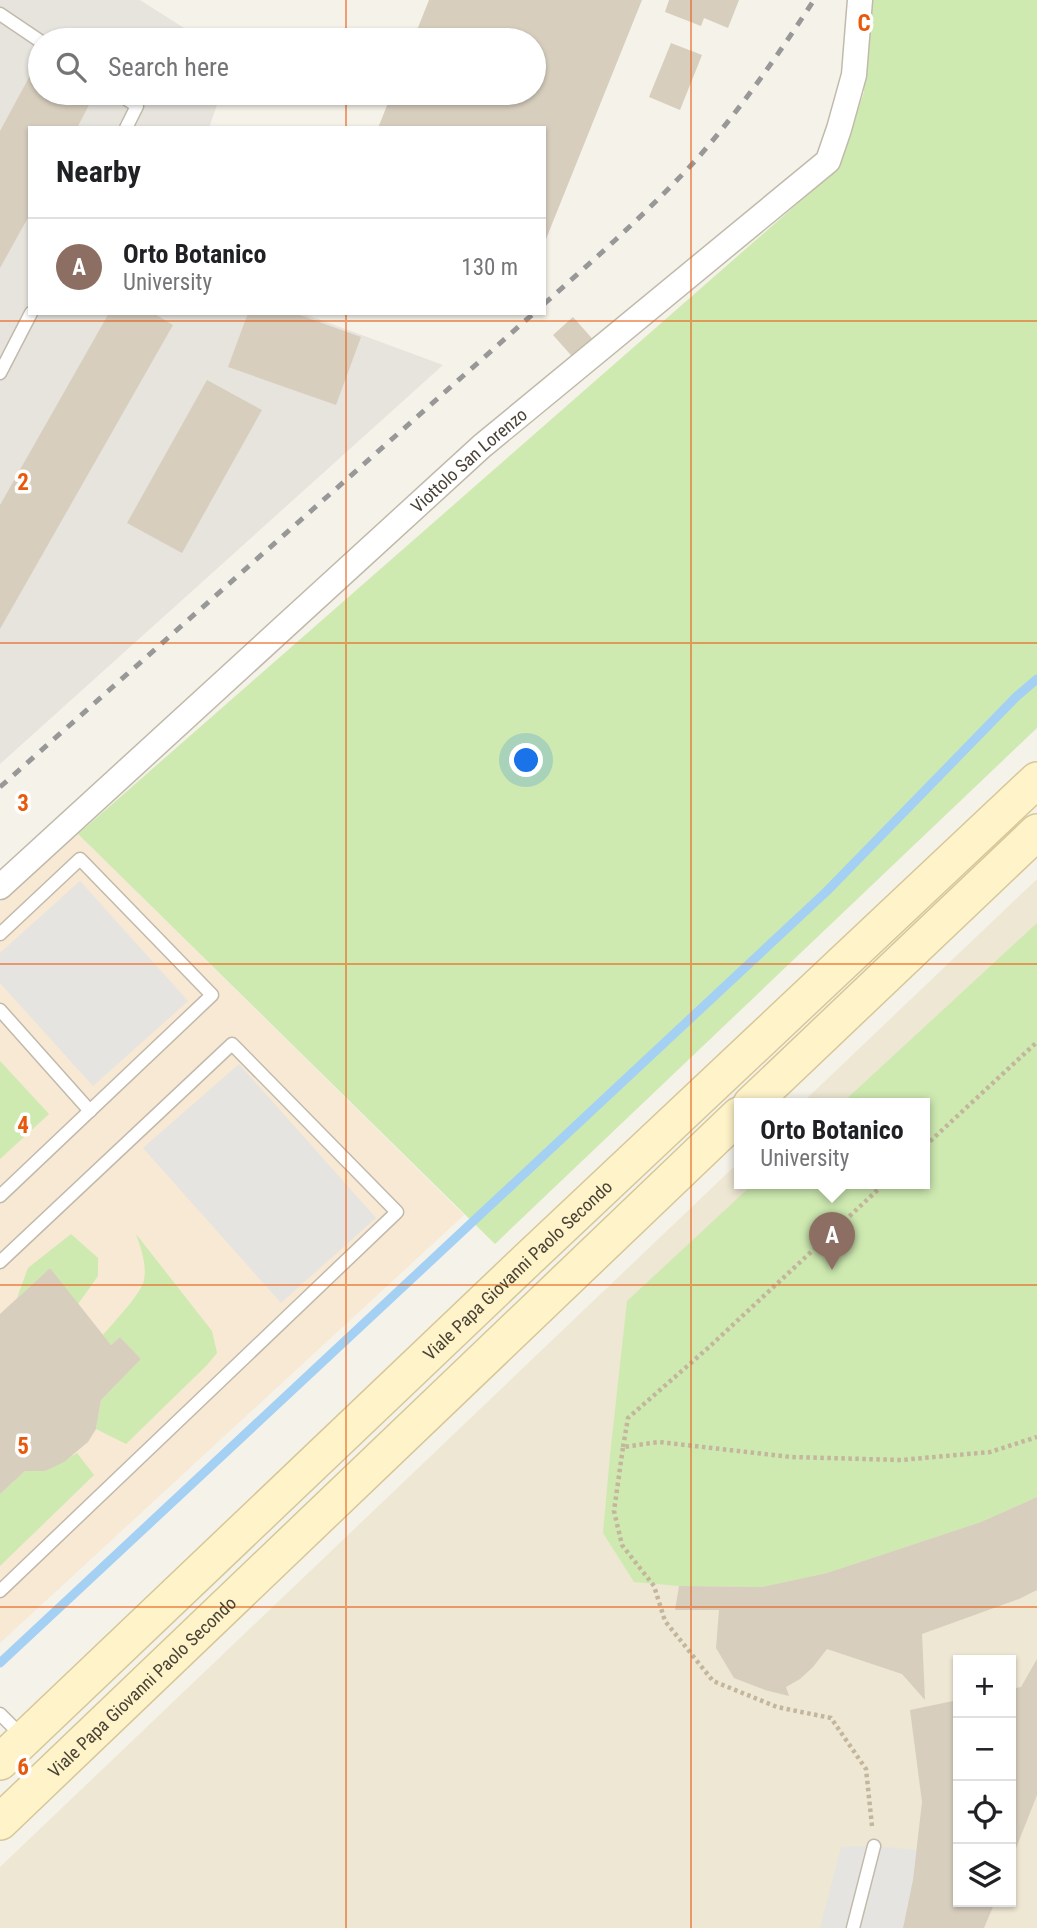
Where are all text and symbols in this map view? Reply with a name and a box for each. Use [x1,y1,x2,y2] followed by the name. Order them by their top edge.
[857,10,871,37] text: C
[28,28,546,105] search box
[52,48,90,86] icon: search
[108,52,229,82] text: Search here
[56,154,141,189] text: Nearby
[123,239,266,269] text: Orto Botanico
[72,254,86,281] text: A
[461,254,518,281] text: 130 m
[123,269,212,296] text: University
[406,403,531,517] street label: Viottolo San Lorenzo
[17,469,29,496] text: 2
[509,743,543,777] your location
[17,790,29,817] text: 3
[734,1098,930,1189] popup
[17,1112,29,1139] text: 4
[760,1115,904,1145] text: Orto Botanico
[760,1145,849,1172] text: University
[418,1175,616,1364] street label: Viale Papa Giovanni Paolo Secondo
[809,1212,855,1270] pin: A
[17,1433,29,1460] text: 5
[43,1592,240,1781] street label: Viale Papa Giovanni Paolo Secondo
[953,1655,1016,1907] map controls
[953,1655,1016,1718] button: +
[953,1718,1016,1781] button: −
[17,1754,29,1781] text: 6
[953,1781,1016,1844] button: locate
[953,1844,1016,1907] button: layers

